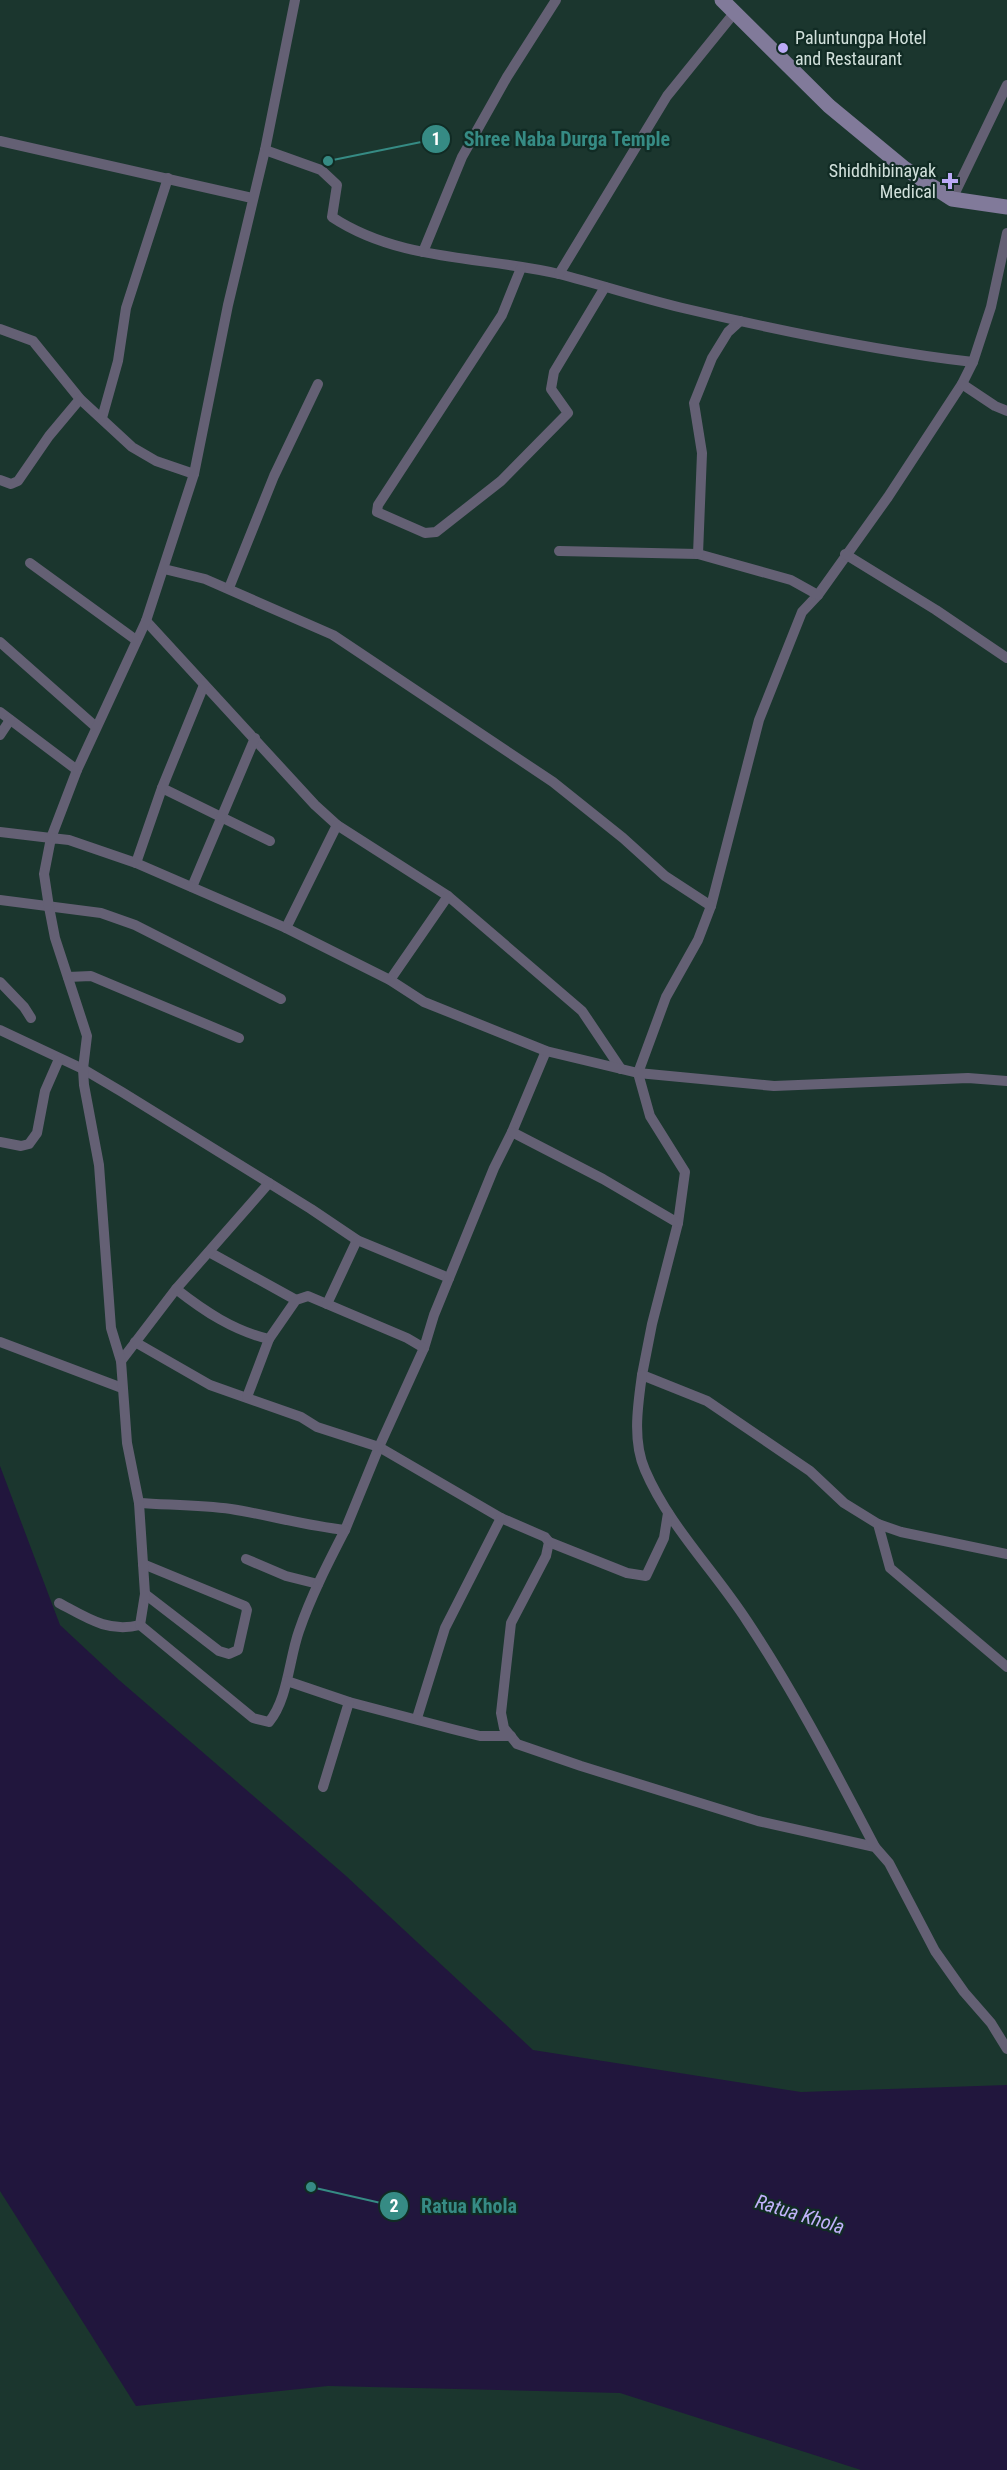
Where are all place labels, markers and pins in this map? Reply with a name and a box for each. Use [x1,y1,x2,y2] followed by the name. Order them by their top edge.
[795,27,926,69] place label: Paluntungpa Hotel and Restaurant
[776,41,790,55] marker: Paluntungpa Hotel and Restaurant
[421,120,682,158] callout: Shree Naba Durga Temple
[829,160,936,202] place label: Shiddhibinayak Medical
[941,172,959,190] marker: Shiddhibinayak Medical
[379,2187,529,2225] callout: Ratua Khola

